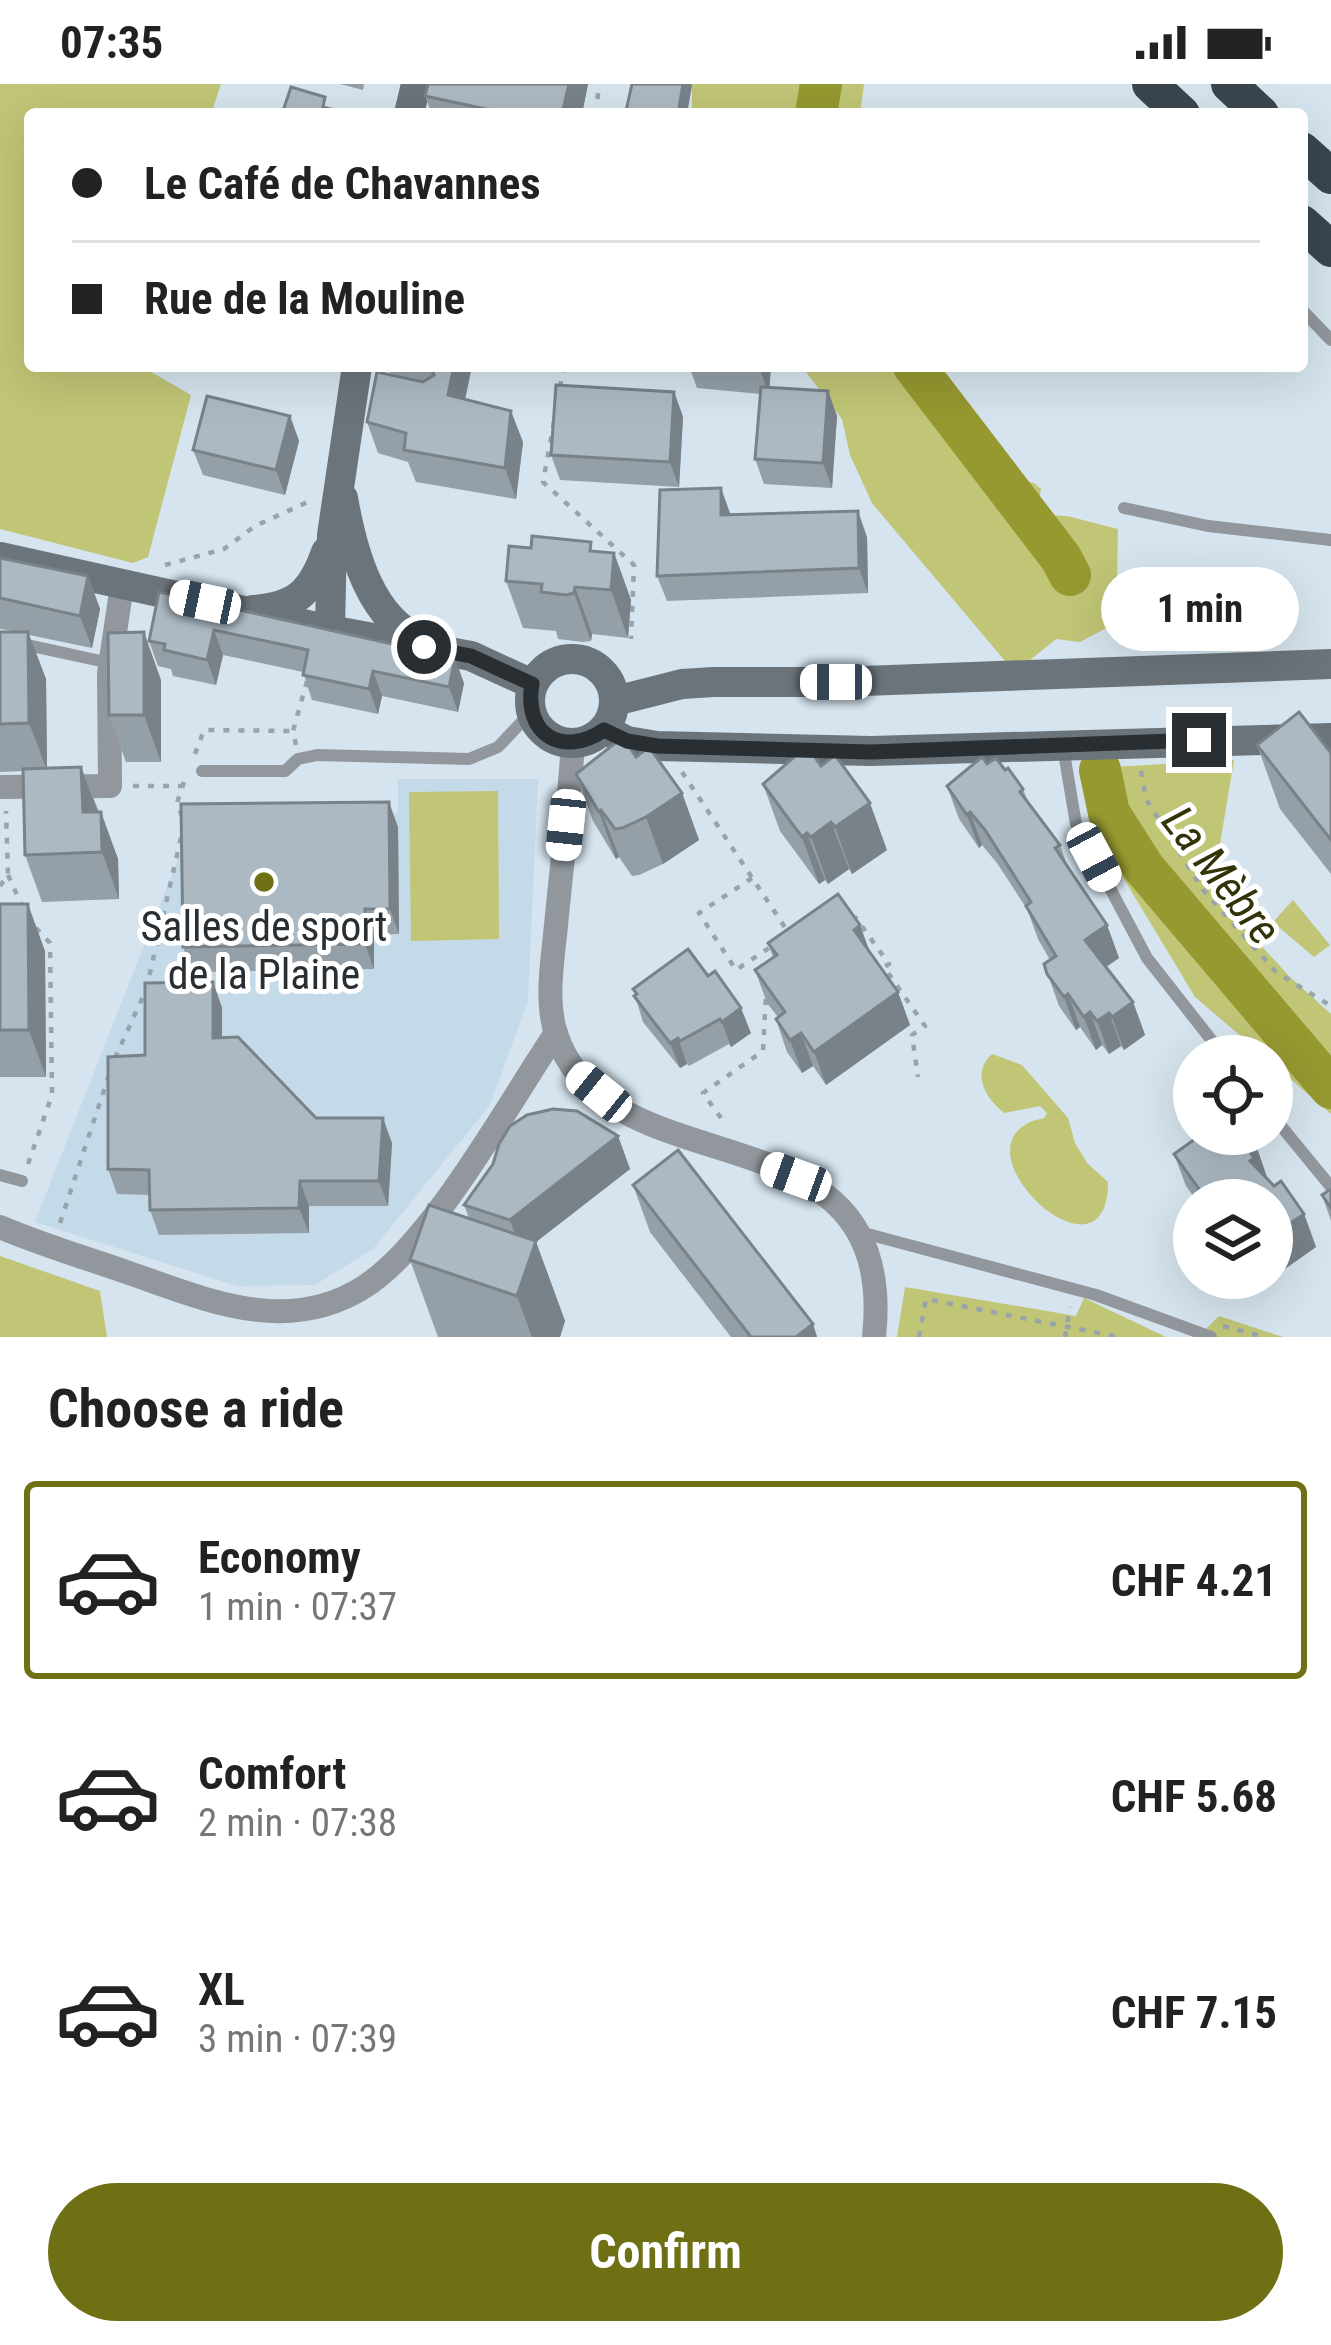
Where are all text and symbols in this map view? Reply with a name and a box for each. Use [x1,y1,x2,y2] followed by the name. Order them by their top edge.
[60,16,163,69] text: 07:35
[144,157,541,210] text: Le Café de Chavannes
[144,272,465,325] text: Rue de la Mouline
[1100,566,1298,650] callout: 1 min
[166,577,244,627] car
[1157,586,1243,632] text: 1 min
[397,620,451,674] route start
[800,664,872,700] car
[1172,713,1226,767] route end
[544,787,588,863] car
[1151,796,1292,955] water label: La Mèbre
[1061,817,1127,897] car
[251,869,277,895] marker: Salles de sport de la Plaine
[140,902,388,999] place label: Salles de sport de la Plaine
[1173,1035,1293,1299] map controls
[1173,1035,1293,1155] button: locate
[560,1055,638,1129] car
[756,1148,836,1206] car
[1173,1179,1293,1299] button: layers
[48,1377,344,1440] text: Choose a ride
[54,1526,162,1634] icon: car
[198,1531,361,1584] text: Economy
[1111,1554,1277,1607] text: CHF 4.21
[198,1584,397,1630] text: 1 min · 07:37
[54,1742,162,1850] icon: car
[198,1747,346,1800] text: Comfort
[1111,1770,1277,1823] text: CHF 5.68
[198,1800,397,1846] text: 2 min · 07:38
[54,1958,162,2066] icon: car
[198,1963,245,2016] text: XL
[1111,1986,1277,2039] text: CHF 7.15
[198,2016,397,2062] text: 3 min · 07:39
[48,2183,1283,2321] button: Confirm

